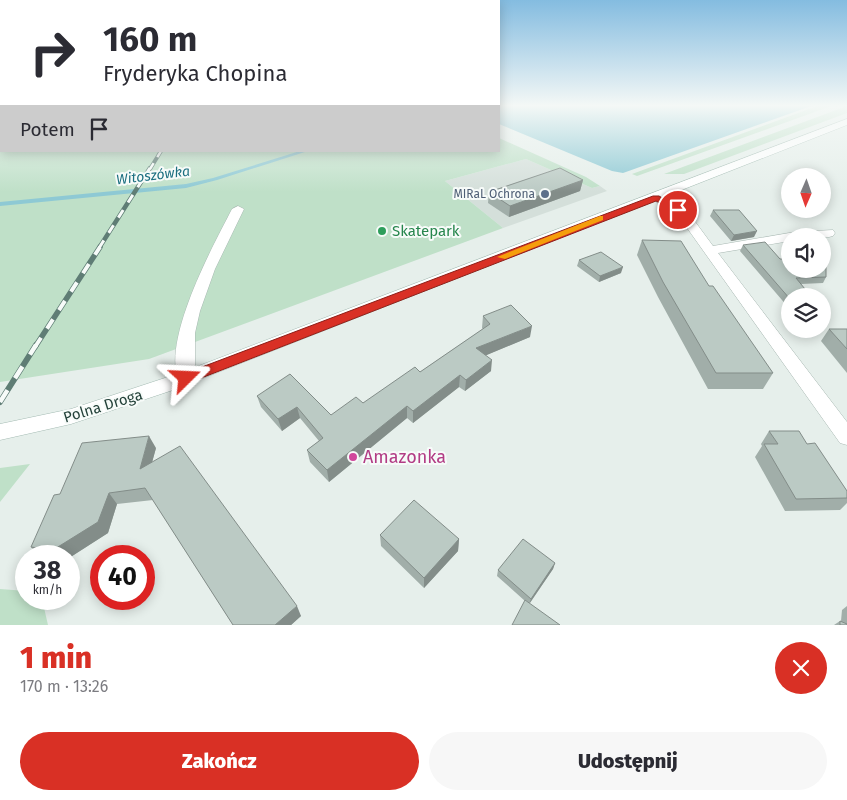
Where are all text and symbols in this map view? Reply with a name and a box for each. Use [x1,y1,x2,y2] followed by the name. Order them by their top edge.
[103,18,197,60] text: 160 m
[20,20,85,85] icon: right
[103,60,287,87] text: Fryderyka Chopina
[85,115,113,143] icon: arrive
[20,118,75,141] text: Potem
[115,163,191,188] water label: Witoszówka
[781,168,831,218] north arrow
[781,168,831,338] map controls
[453,187,535,201] place label: MIRaL Ochrona
[539,188,551,200] marker: MIRaL Ochrona
[657,189,699,231] pin
[664,196,692,224] icon: arrive
[392,222,460,240] place label: Skatepark
[376,225,388,237] marker: Skatepark
[781,228,831,278] button: sound
[781,288,831,338] button: layers
[159,351,211,403] position arrow
[61,385,145,427] street label: Polna Droga
[363,446,446,468] place label: Amazonka
[347,451,359,463] marker: Amazonka
[90,545,155,610] speed limit sign: 40
[34,556,61,586] text: 38
[33,583,62,597] text: km/h
[20,640,92,676] text: 1 min
[775,642,827,694] button: close
[20,677,108,696] text: 170 m · 13:26
[20,732,419,790] button: Zakończ
[429,732,827,790] button: Udostępnij

